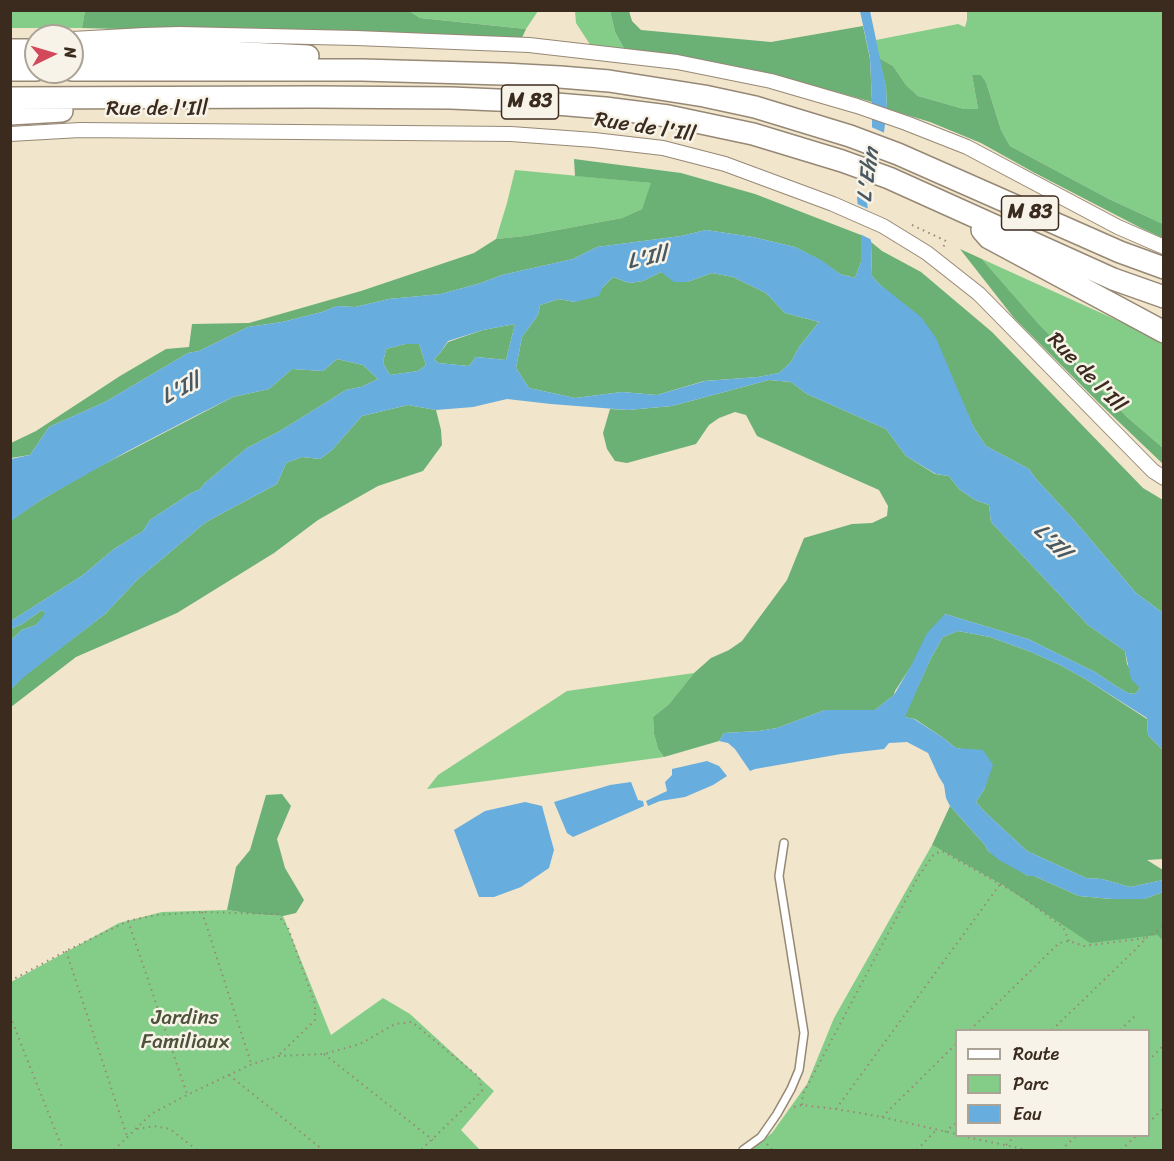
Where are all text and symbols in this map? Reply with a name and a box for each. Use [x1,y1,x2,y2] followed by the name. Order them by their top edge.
[24,24,84,84] north arrow
[56,46,85,59] text: N
[502,85,558,119] road number: M 83
[106,97,208,123] street label: Rue de l'Ill
[593,108,697,148] street label: Rue de l'Ill
[852,146,886,204] water label: L'Ehn
[1002,196,1058,230] road number: M 83
[625,242,669,276] water label: L'Ill
[1042,328,1130,418] street label: Rue de l'Ill
[157,369,205,411] water label: L'Ill
[1028,519,1074,565] water label: L'Ill
[141,1006,229,1056] park label: Jardins Familiaux
[955,1029,1150,1137] legend
[1013,1038,1059,1070] text: Route
[1013,1068,1049,1100] text: Parc
[1013,1098,1042,1130] text: Eau

